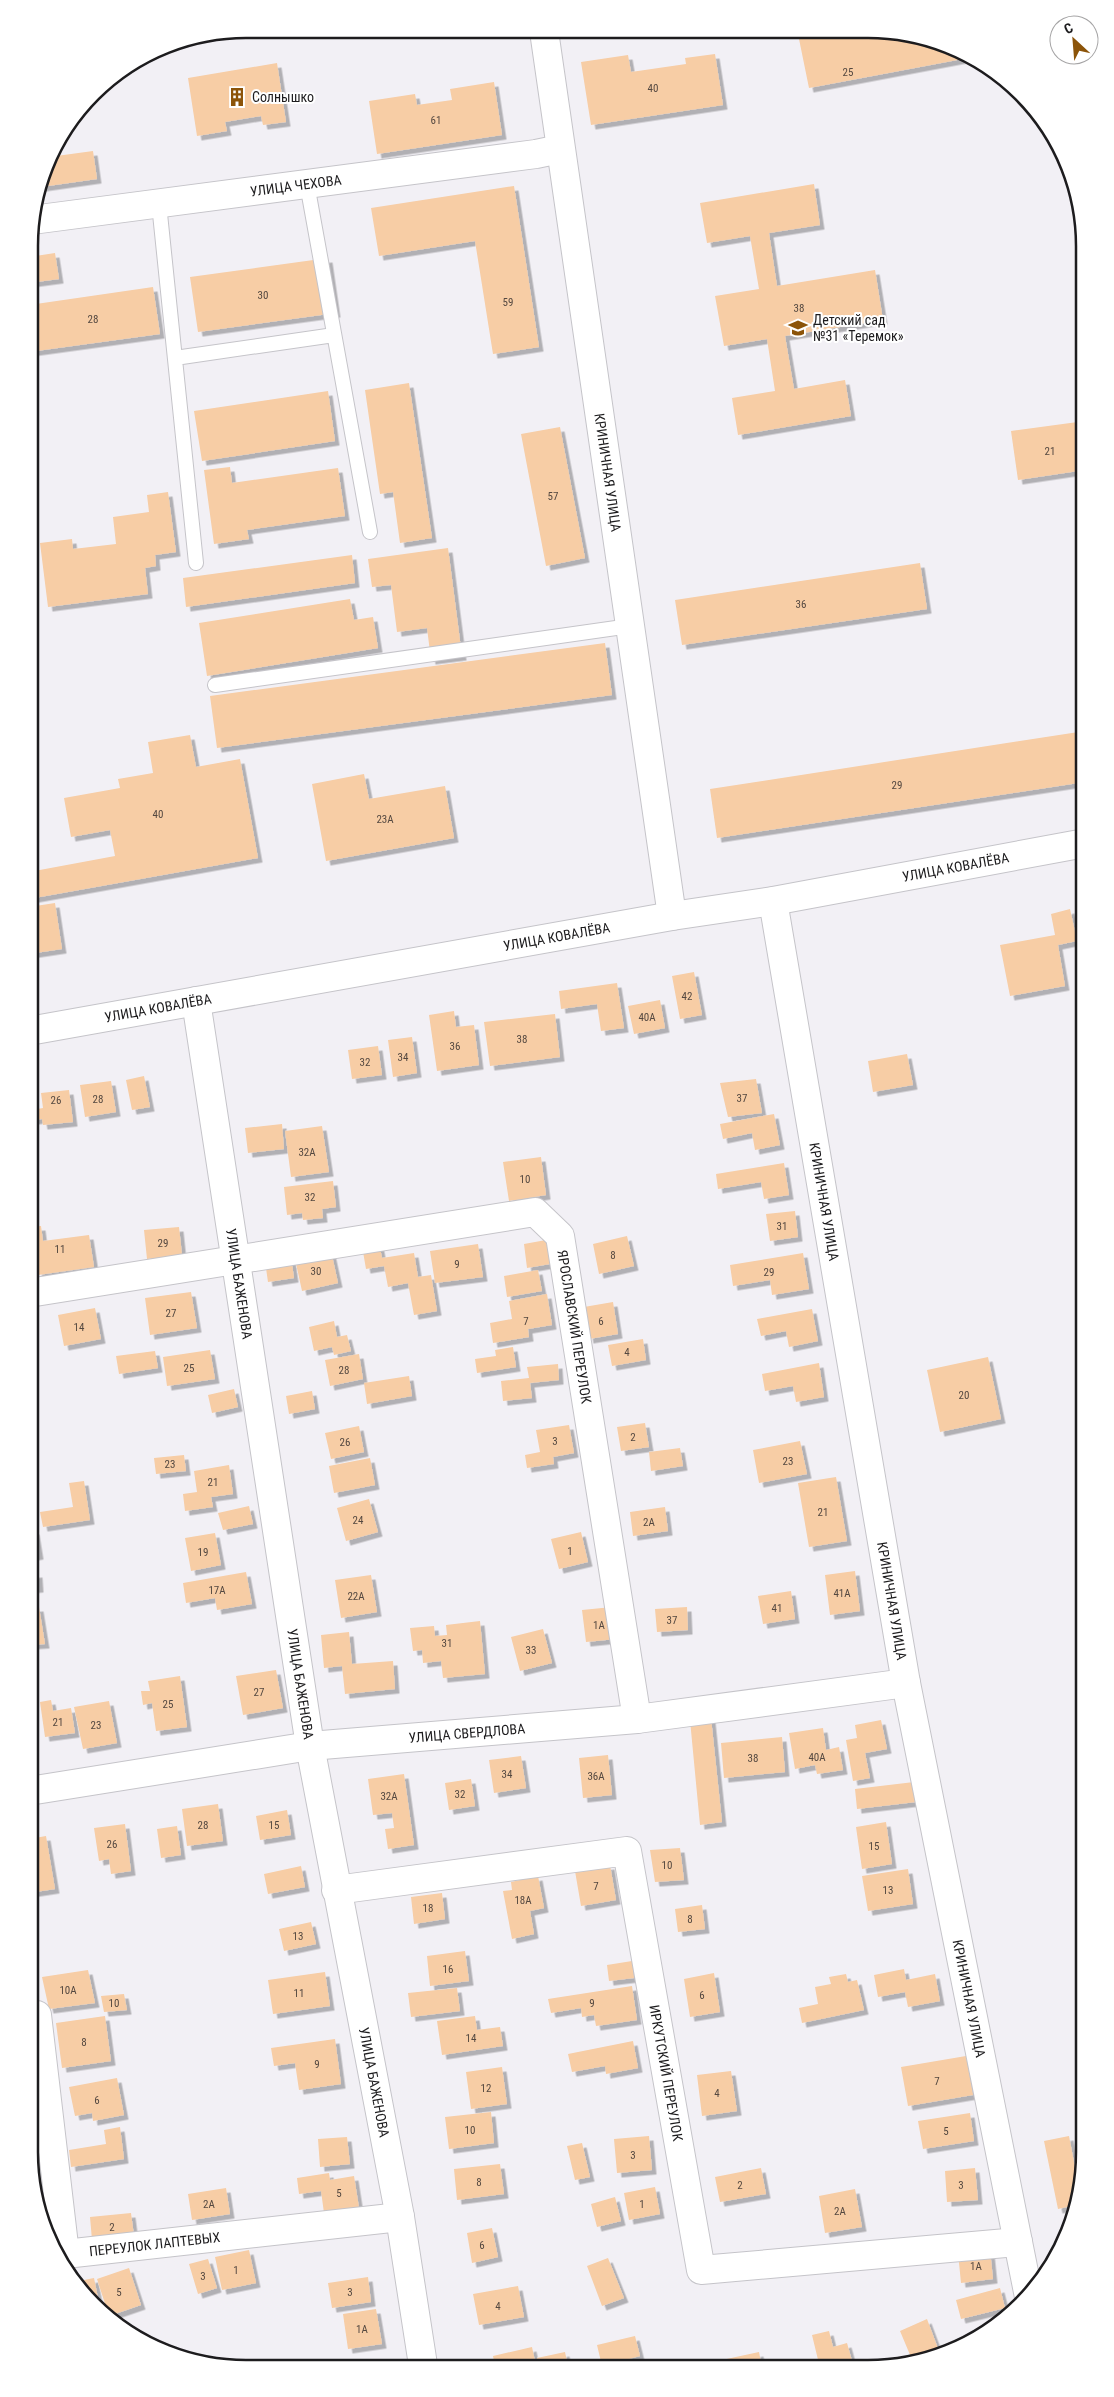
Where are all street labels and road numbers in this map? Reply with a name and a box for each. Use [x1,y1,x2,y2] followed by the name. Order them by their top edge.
[249,172,342,199] street label: УЛИЦА ЧЕХОВА
[591,412,624,533] street label: КРИНИЧНАЯ УЛИЦА
[901,849,1010,885] street label: УЛИЦА КОВАЛЁВА
[502,919,611,954] street label: УЛИЦА КОВАЛЁВА
[103,991,213,1025] street label: УЛИЦА КОВАЛЁВА
[806,1141,842,1262] street label: КРИНИЧНАЯ УЛИЦА
[223,1227,256,1340] street label: УЛИЦА БАЖЕНОВА
[554,1249,595,1405] street label: ЯРОСЛАВСКИЙ ПЕРЕУЛОК
[874,1541,910,1661] street label: КРИНИЧНАЯ УЛИЦА
[284,1628,317,1740] street label: УЛИЦА БАЖЕНОВА
[408,1720,526,1746] street label: УЛИЦА СВЕРДЛОВА
[950,1938,989,2059] street label: КРИНИЧНАЯ УЛИЦА
[646,2004,686,2143] street label: ИРКУТСКИЙ ПЕРЕУЛОК
[356,2026,393,2139] street label: УЛИЦА БАЖЕНОВА
[88,2229,221,2259] street label: ПЕРЕУЛОК ЛАПТЕВЫХ

